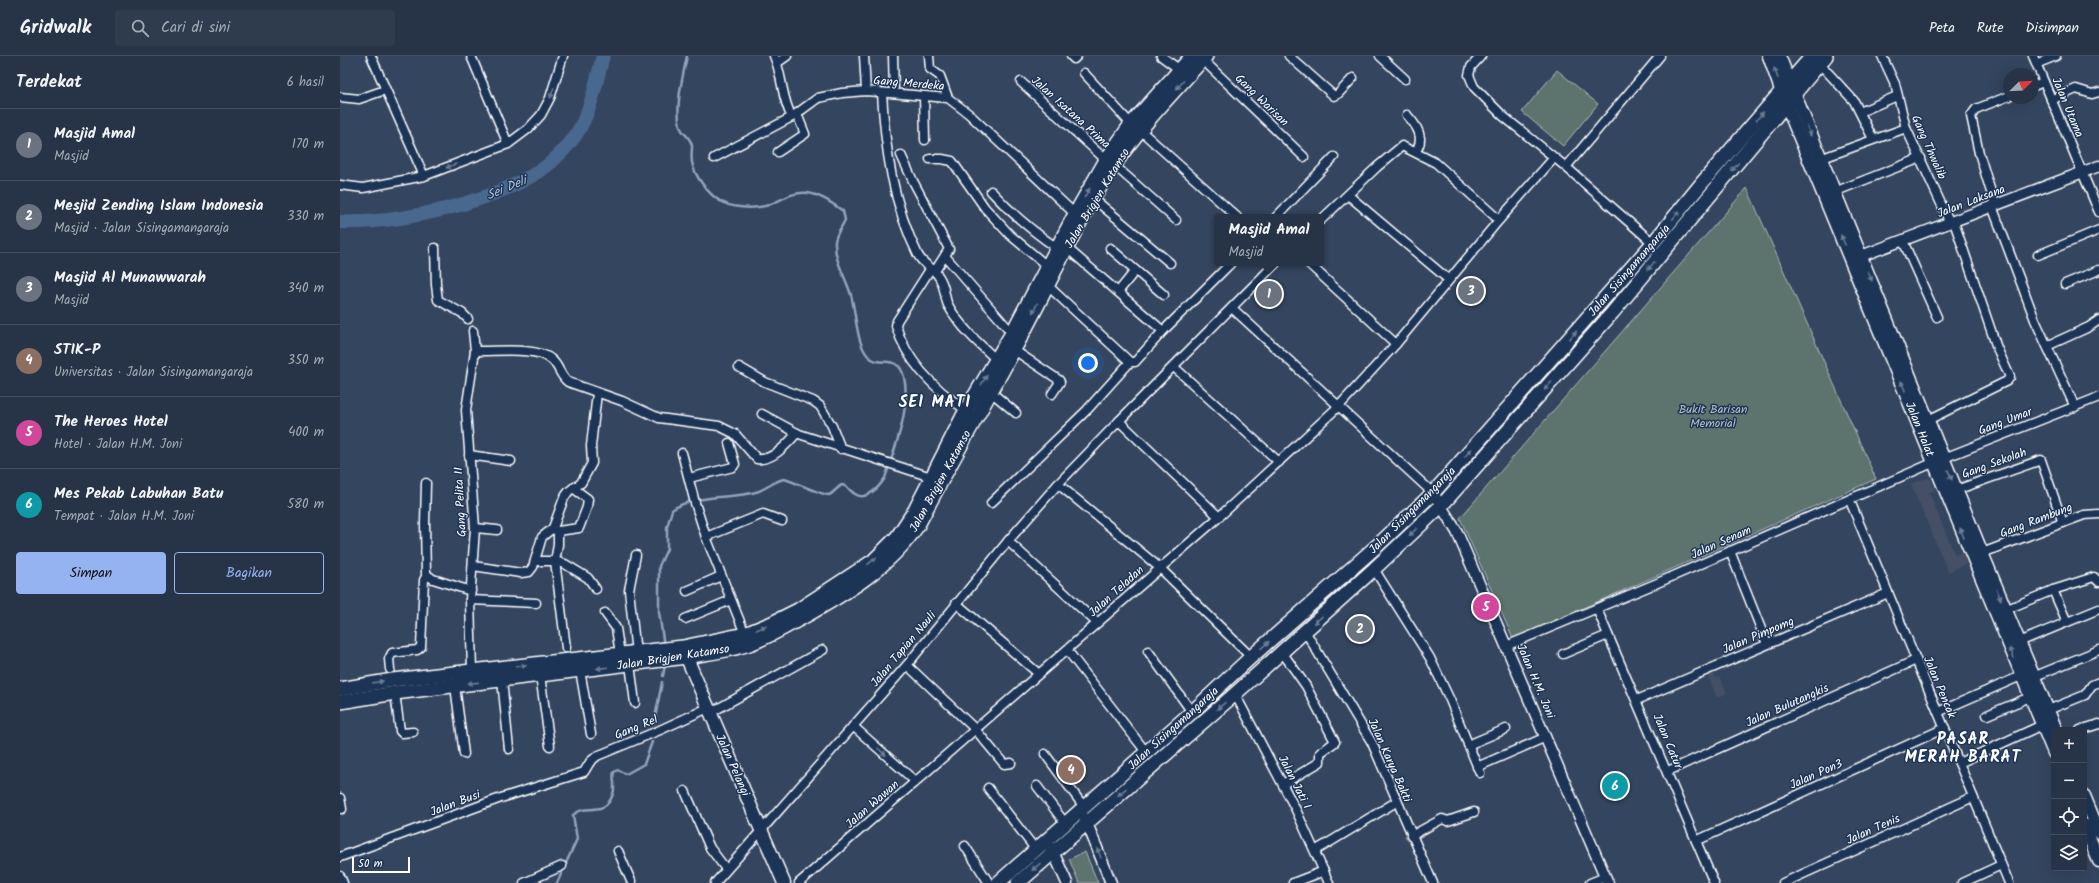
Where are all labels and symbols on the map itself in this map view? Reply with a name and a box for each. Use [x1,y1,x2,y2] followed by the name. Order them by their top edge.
[1772,67,1778,79] one-way arrow
[2003,68,2039,104] north arrow
[1230,70,1293,131] street label: Gang Warisan
[873,71,946,96] street label: Gang Merdeka
[1027,71,1115,154] street label: Jalan Isatana Prima
[2046,74,2089,141] street label: Jalan Utama
[1176,80,1185,90] one-way arrow
[548,88,554,100] one-way arrow
[1755,111,1764,121] one-way arrow
[1906,112,1951,183] street label: Gang Thwalib
[1806,125,1812,136] one-way arrow
[1060,145,1135,252] street label: Jalan Brigjen Katamso
[1730,161,1739,172] one-way arrow
[444,163,456,169] one-way arrow
[483,169,532,206] water label: Sei Deli
[1934,180,2008,223] street label: Jalan Laksana
[1083,187,1090,198] one-way arrow
[1672,210,1680,221] one-way arrow
[1584,220,1675,321] street label: Jalan Sisingamangaraja
[1840,234,1846,245] one-way arrow
[1647,261,1656,272] one-way arrow
[1867,271,1873,282] one-way arrow
[1458,276,1484,306] pin: 3
[1256,279,1282,309] pin: 1
[1032,303,1039,314] one-way arrow
[1568,329,1577,340] one-way arrow
[1078,353,1098,373] your location
[981,374,988,386] one-way arrow
[1899,380,1905,392] one-way arrow
[1544,381,1553,391] one-way arrow
[899,390,971,415] district label: SEI MATI
[1900,399,1939,460] street label: Jalan Halat
[1679,400,1747,433] park label: Bukit Barisan Memorial
[1976,402,2036,440] street label: Gang Umar
[905,427,976,536] street label: Jalan Brigjen Katamso
[1959,443,2029,484] street label: Gang Sekolah
[1463,448,1473,458] one-way arrow
[1364,462,1461,558] street label: Jalan Sisingamangaraja
[449,466,472,537] street label: Gang Pelita II
[1948,469,1954,481] one-way arrow
[1997,498,2075,543] street label: Gang Rambung
[1688,521,1755,564] street label: Jalan Senam
[1959,526,1965,538] one-way arrow
[1409,527,1418,536] one-way arrow
[867,556,878,565] one-way arrow
[1084,561,1148,622] street label: Jalan Teladan
[1996,590,2002,601] one-way arrow
[1473,592,1499,622] pin: 5
[866,606,942,691] street label: Jalan Tapian Nauli
[1719,612,1797,659] street label: Jalan Pimpomg
[1347,614,1373,644] pin: 2
[1312,615,1323,624] one-way arrow
[756,624,768,630] one-way arrow
[615,639,731,676] street label: Jalan Brigjen Katamso
[1260,640,1270,649] one-way arrow
[1511,641,1560,722] street label: Jalan H.M. Joni
[2008,646,2014,658] one-way arrow
[1918,653,1961,722] street label: Jalan Pencak
[515,663,527,669] one-way arrow
[596,664,608,671] one-way arrow
[372,679,385,685] one-way arrow
[1743,679,1832,732] street label: Jalan Bulutangkis
[467,680,479,687] one-way arrow
[1123,682,1223,775] street label: Jalan Sisingamangaraja
[1215,702,1226,711] one-way arrow
[612,710,661,745] street label: Gang Rel
[1647,711,1688,773] street label: Jalan Catur
[1363,715,1417,806] street label: Jalan Karya Bakti
[1905,727,2022,770] district label: PASAR MERAH BARAT
[710,731,755,800] street label: Jalan Pelangi
[877,747,887,757] one-way arrow
[1273,752,1316,813] street label: Jalan Jati I
[1787,754,1846,795] street label: Jalan Pon3
[1058,755,1084,785] pin: 4
[1602,771,1628,801] pin: 6
[841,776,904,833] street label: Jalan Wawan
[427,785,484,822] street label: Jalan Busi
[1117,787,1128,796] one-way arrow
[1843,809,1903,850] street label: Jalan Tenis
[1096,847,1102,859] one-way arrow
[352,855,410,874] scale bar
[1031,862,1041,872] one-way arrow

